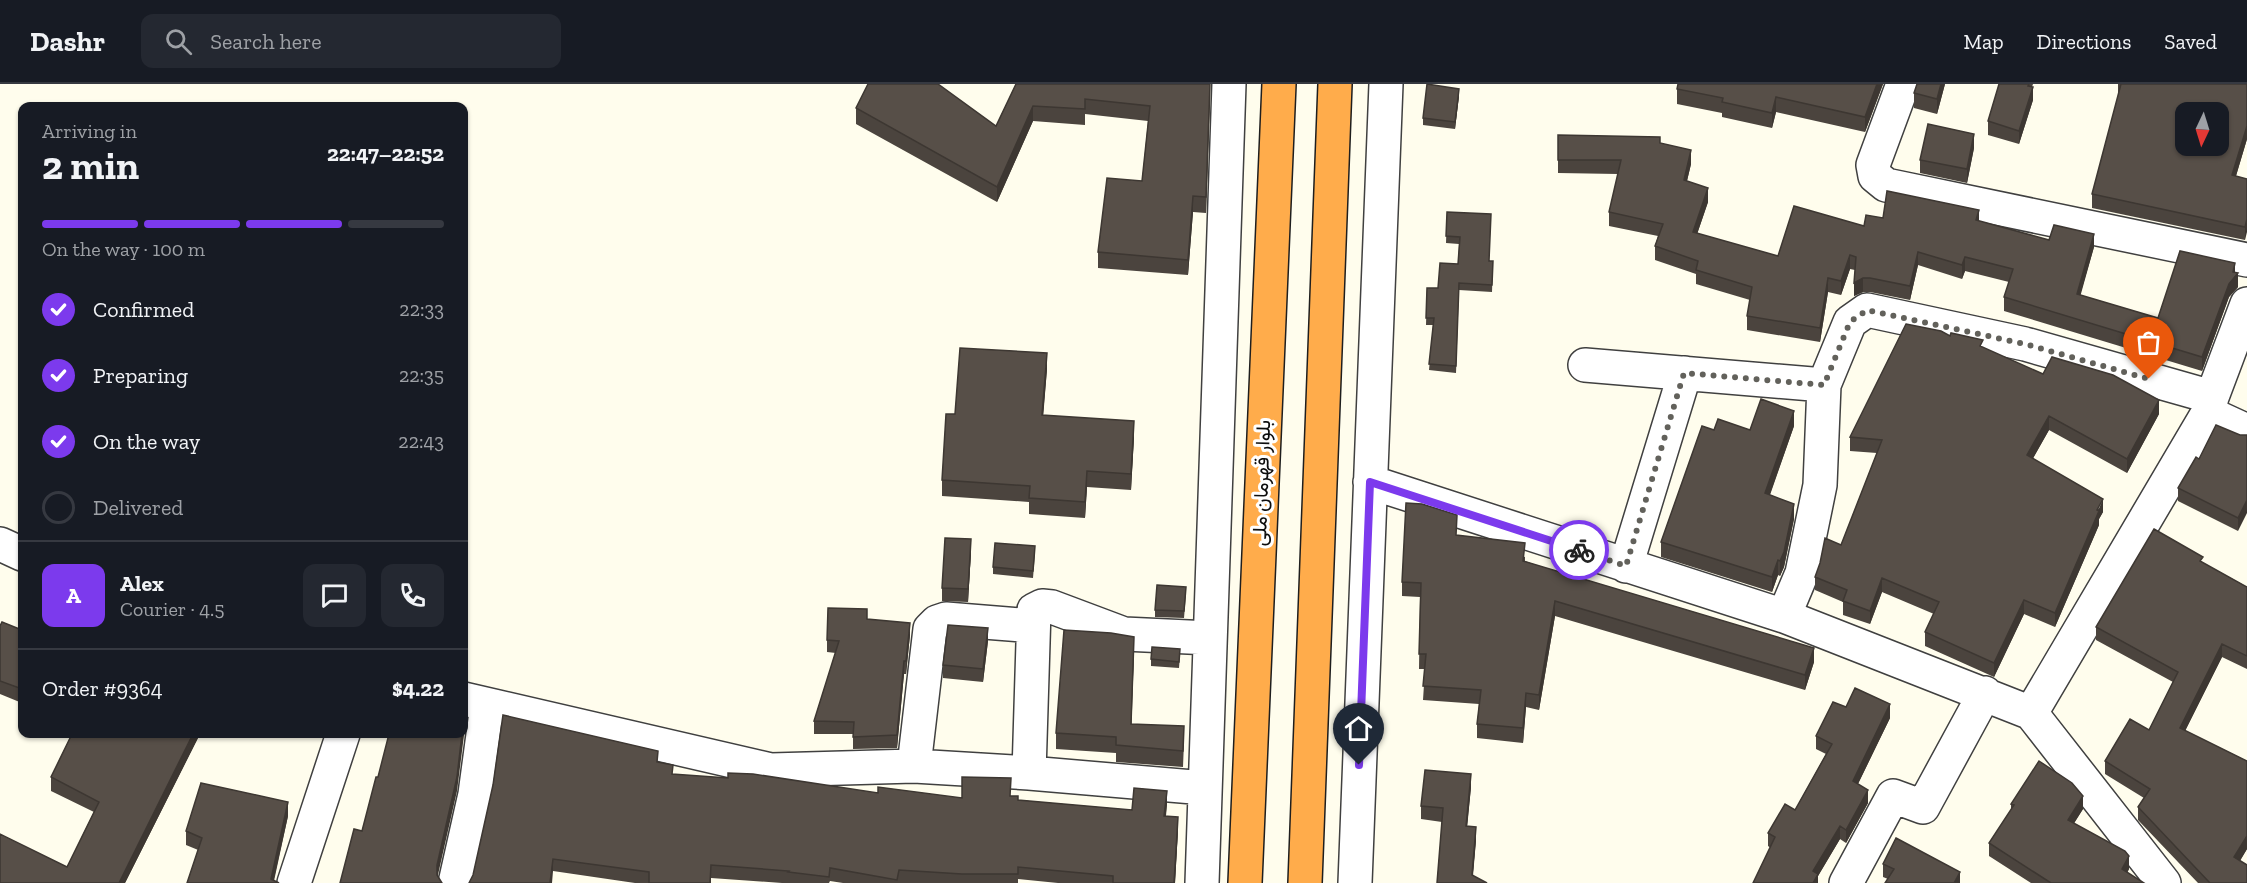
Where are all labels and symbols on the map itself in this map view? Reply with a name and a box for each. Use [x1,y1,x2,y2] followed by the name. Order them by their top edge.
[2175,102,2229,156] north arrow
[2123,317,2174,379] pin
[1247,419,1276,547] street label: بلوار قهرمان ملی
[1549,520,1609,580] courier
[1333,703,1384,765] pin

